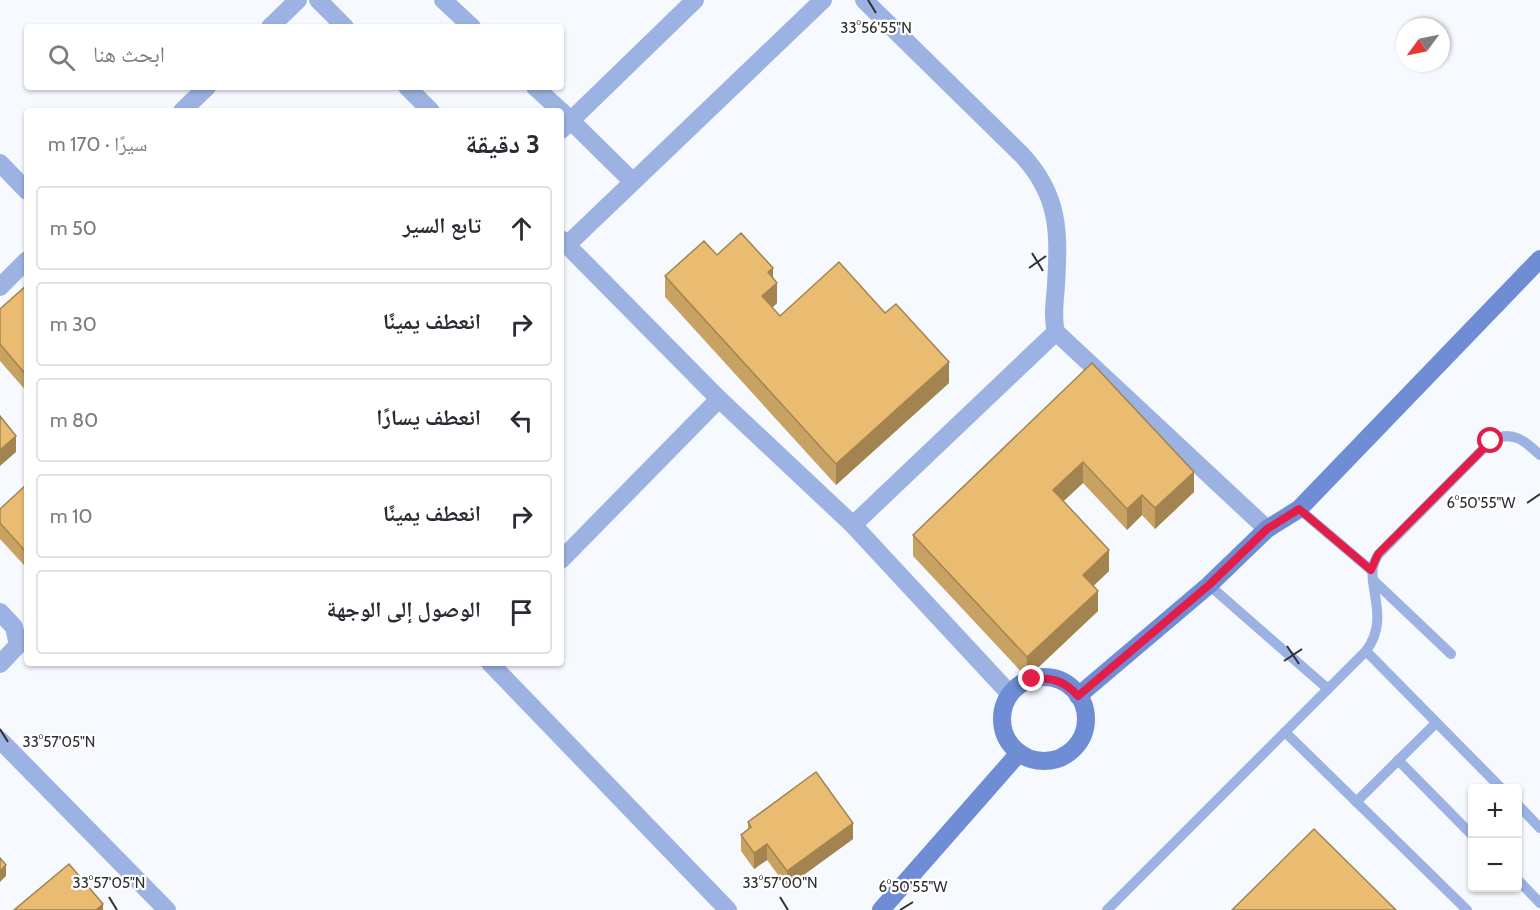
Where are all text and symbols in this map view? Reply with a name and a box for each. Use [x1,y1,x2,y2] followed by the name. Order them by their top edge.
[1396,18,1450,72] north arrow
[840,19,912,37] text: 33°56'55"N
[24,24,564,90] search box
[45,41,78,74] icon: search
[93,41,165,68] text: ابحث هنا
[466,128,540,160] text: 3 دقيقة
[48,132,147,156] text: سيرًا · 170 m
[403,212,481,239] text: تابع السير
[505,212,538,245] icon: ahead
[50,216,97,240] text: 50 m
[383,308,481,335] text: انعطف يمينًا
[505,308,538,341] icon: right
[50,312,97,336] text: 30 m
[376,404,481,431] text: انعطف يسارًا
[505,404,538,437] icon: left
[50,408,98,432] text: 80 m
[1477,427,1503,453] route start
[1446,494,1516,512] text: 6°50'55"W
[383,500,481,527] text: انعطف يمينًا
[505,500,538,533] icon: right
[50,504,93,528] text: 10 m
[326,596,481,623] text: الوصول إلى الوجهة
[505,596,538,629] icon: arrive
[1018,665,1044,691] route end
[23,733,95,751] text: 33°57'05"N
[1468,784,1522,892] map controls
[1468,784,1522,838] button: +
[1468,838,1522,892] button: −
[73,874,145,892] text: 33°57'05"N
[742,874,818,892] text: 33°57'00"N
[878,878,948,896] text: 6°50'55"W

